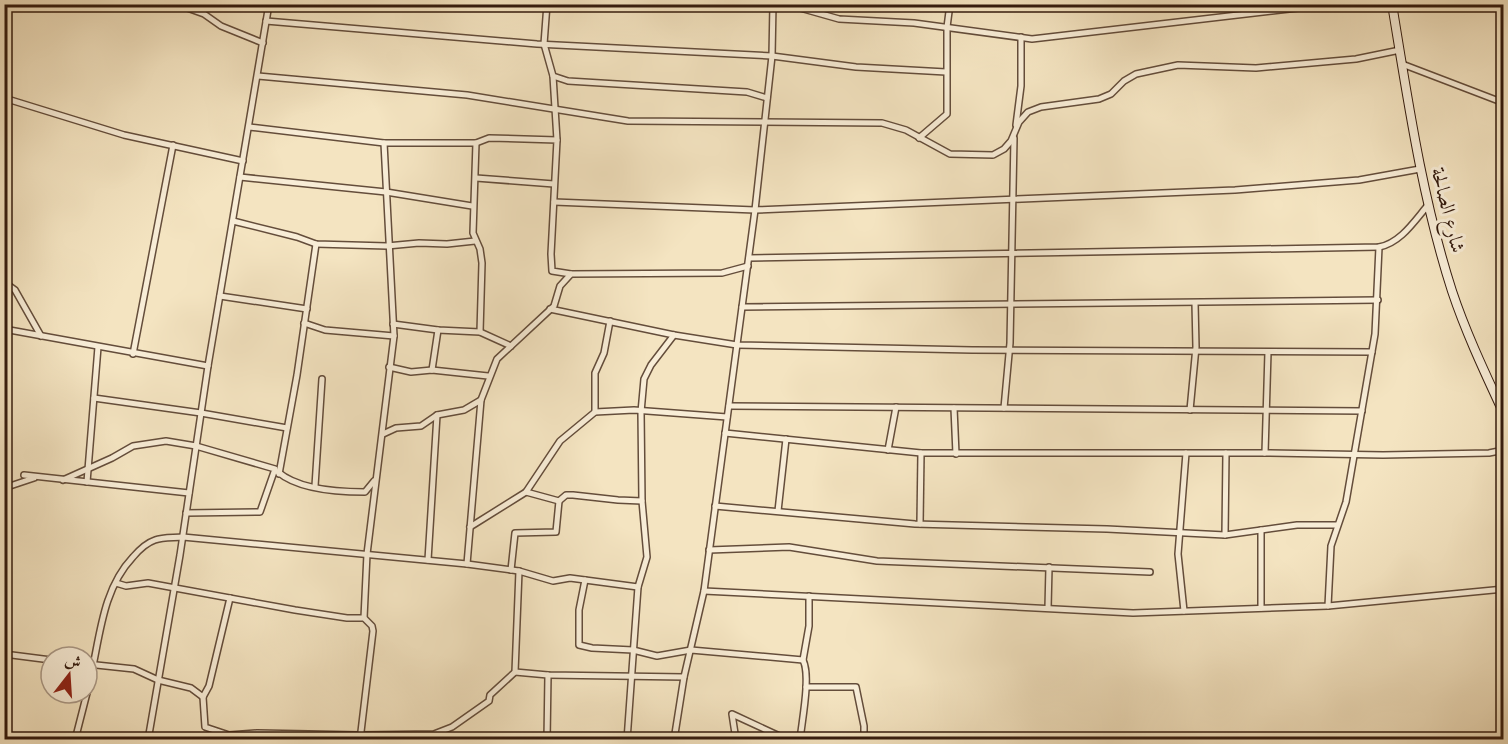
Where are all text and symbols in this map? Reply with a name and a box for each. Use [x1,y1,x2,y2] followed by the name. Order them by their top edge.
[1420,164,1472,257] street label: شارع الصالحة
[39,645,99,705] north arrow
[62,649,84,674] text: ش

